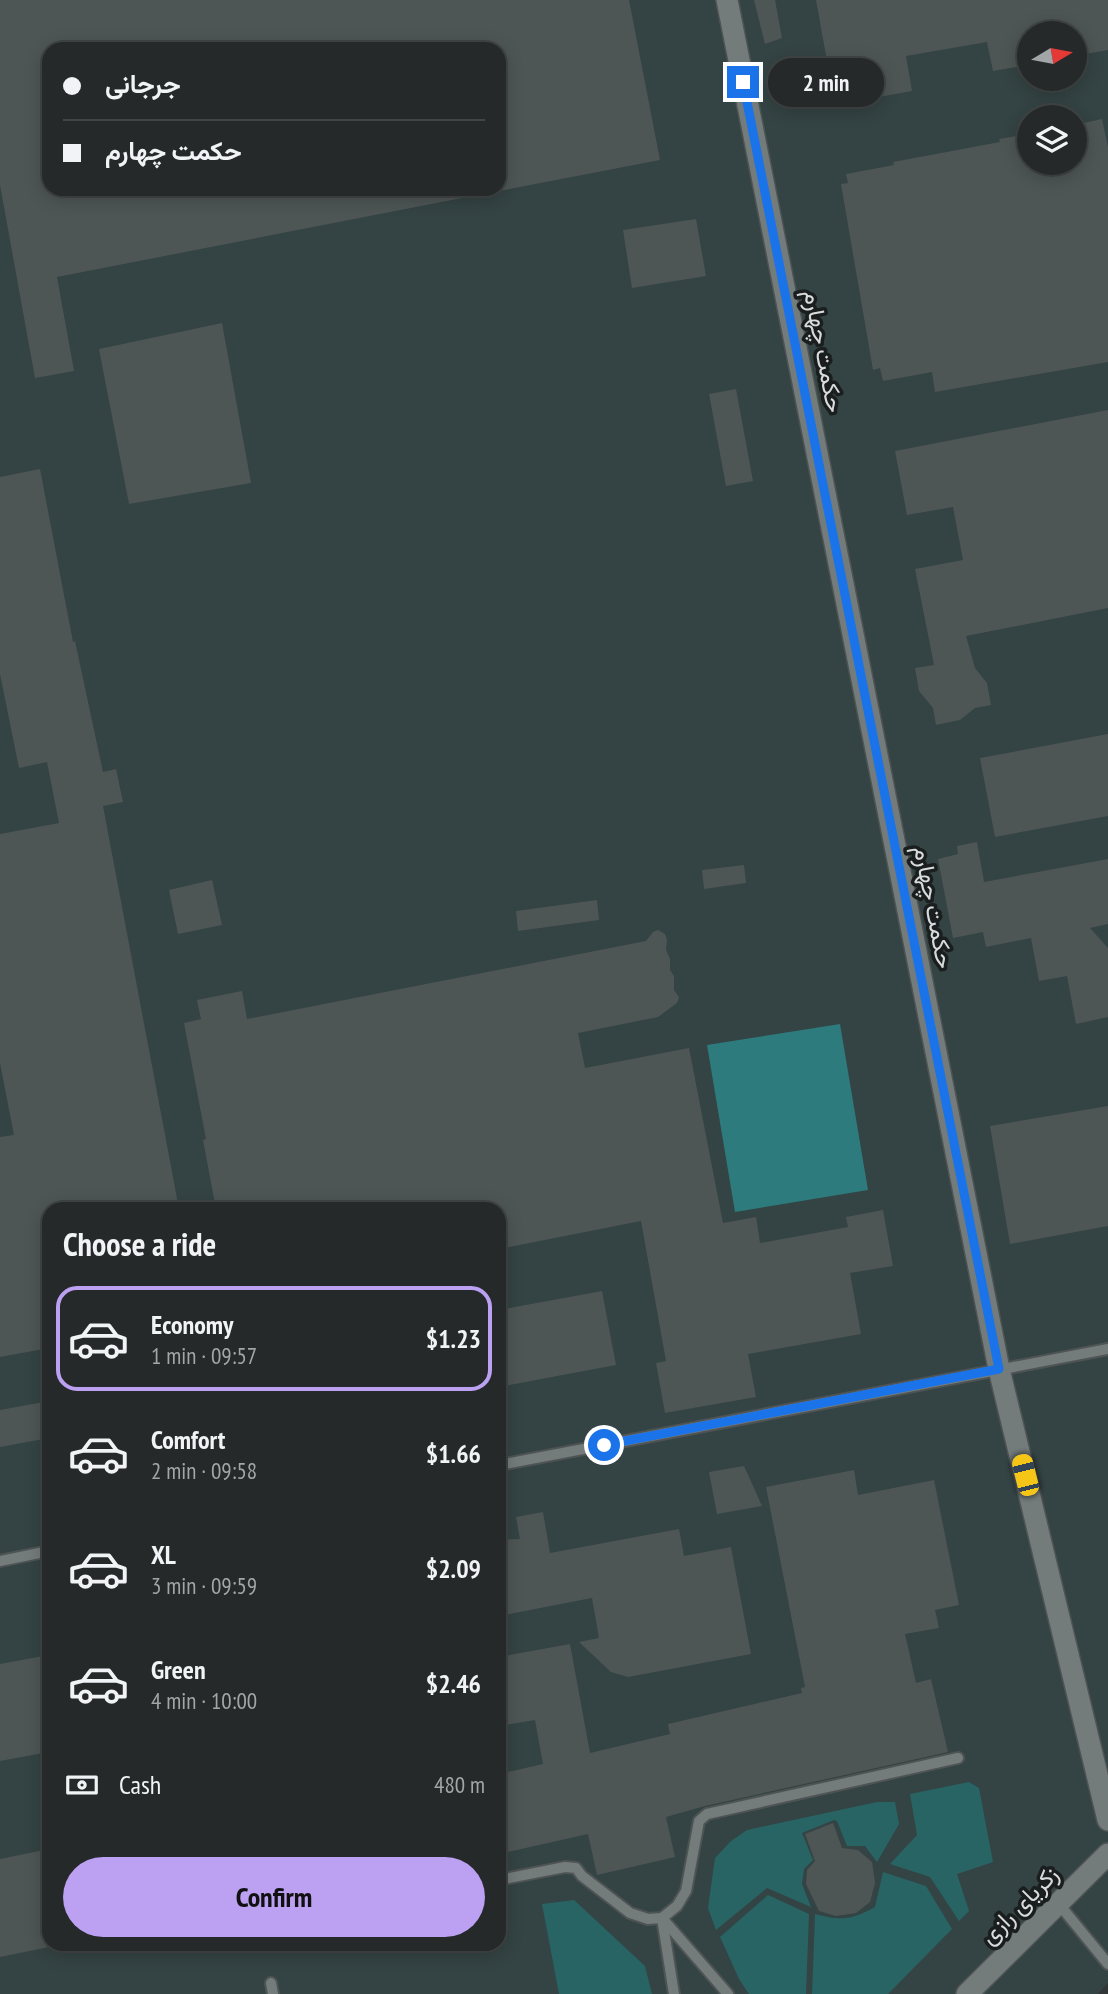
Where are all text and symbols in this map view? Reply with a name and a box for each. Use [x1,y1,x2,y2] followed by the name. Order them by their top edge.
[1017,21,1087,91] north arrow
[1017,21,1087,175] map controls
[768,57,883,106] callout: 2 min
[727,66,759,98] route end
[105,67,181,100] text: جرجانی
[803,68,849,97] text: 2 min
[1017,105,1087,175] button: layers
[105,134,242,167] text: حکمت چهارم
[796,287,851,415] street label: حکمت چهارم
[906,843,961,971] street label: حکمت چهارم
[63,1223,216,1265] text: Choose a ride
[67,1307,130,1370] icon: car
[151,1308,233,1341] text: Economy
[426,1322,481,1355] text: $1.23
[151,1341,257,1370] text: 1 min · 09:57
[67,1422,130,1485] icon: car
[151,1423,225,1456] text: Comfort
[588,1429,620,1461] route start
[426,1437,481,1470] text: $1.66
[1010,1452,1041,1498] car
[151,1456,257,1485] text: 2 min · 09:58
[67,1537,130,1600] icon: car
[151,1538,176,1571] text: XL
[426,1552,481,1585] text: $2.09
[151,1571,257,1600] text: 3 min · 09:59
[67,1652,130,1715] icon: car
[151,1653,206,1686] text: Green
[426,1667,481,1700] text: $2.46
[151,1686,257,1715] text: 4 min · 10:00
[63,1766,101,1804] icon: cash
[119,1768,161,1801] text: Cash
[434,1770,485,1799] text: 480 m
[63,1857,485,1937] button: Confirm
[973,1859,1065,1951] street label: زکریای رازی

